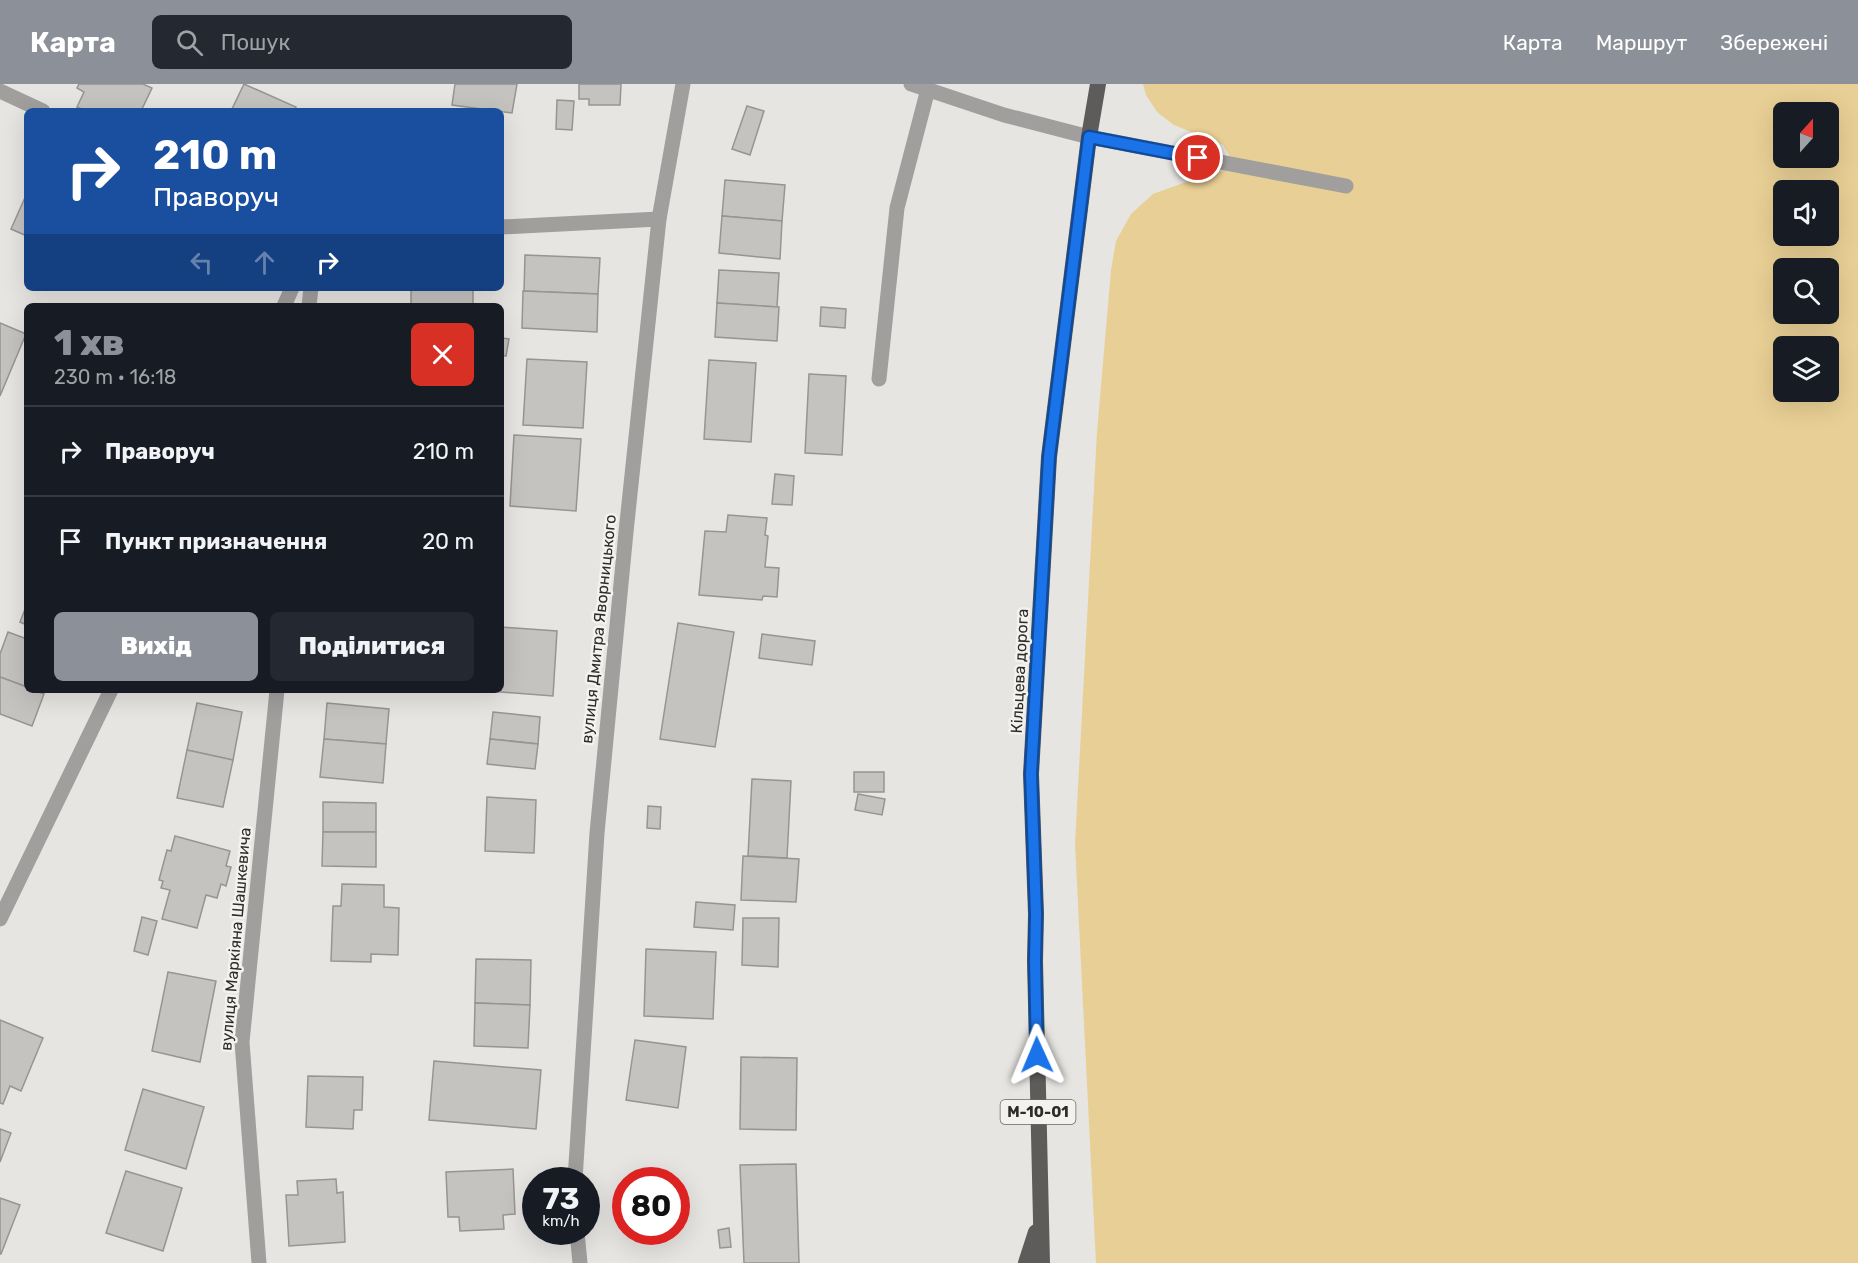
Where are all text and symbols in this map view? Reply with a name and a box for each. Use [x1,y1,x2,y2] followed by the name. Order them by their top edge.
[152,15,572,69] search box
[30,26,116,59] text: Карта
[173,26,206,59] icon: search
[221,29,290,56] text: Пошук
[1503,30,1563,55] text: Карта
[1596,30,1687,55] text: Маршрут
[1720,30,1828,55] text: Збережені
[1773,102,1839,168] north arrow
[1773,102,1839,402] map controls
[153,130,277,180] text: 210 m
[54,132,132,210] icon: right
[1172,132,1223,183] pin
[1181,141,1214,174] icon: arrive
[1773,180,1839,246] button: sound
[153,181,279,213] text: Праворуч
[185,246,218,279] icon: left
[248,246,281,279] icon: ahead
[311,246,344,279] icon: right
[1773,258,1839,324] button: search
[54,321,125,364] text: 1 хв
[411,323,474,386] button: close
[1773,336,1839,402] button: layers
[54,365,177,389] text: 230 m · 16:18
[54,435,87,468] icon: right
[105,438,215,465] text: Праворуч
[413,438,474,465] text: 210 m
[577,514,620,745] street label: вулиця Дмитра Яворницького
[54,525,87,558] icon: arrive
[105,528,327,555] text: Пункт призначення
[422,528,474,555] text: 20 m
[1007,608,1032,734] street label: Кільцева дорога
[54,612,258,681] button: Вихід
[270,612,474,681] button: Поділитися
[216,827,255,1051] street label: вулиця Маркіяна Шашкевича
[1005,1023,1069,1087] position arrow
[1000,1100,1076,1124] road number: М-10-01
[612,1167,690,1245] speed limit sign: 80
[543,1181,579,1217] text: 73
[542,1212,580,1230] text: km/h

